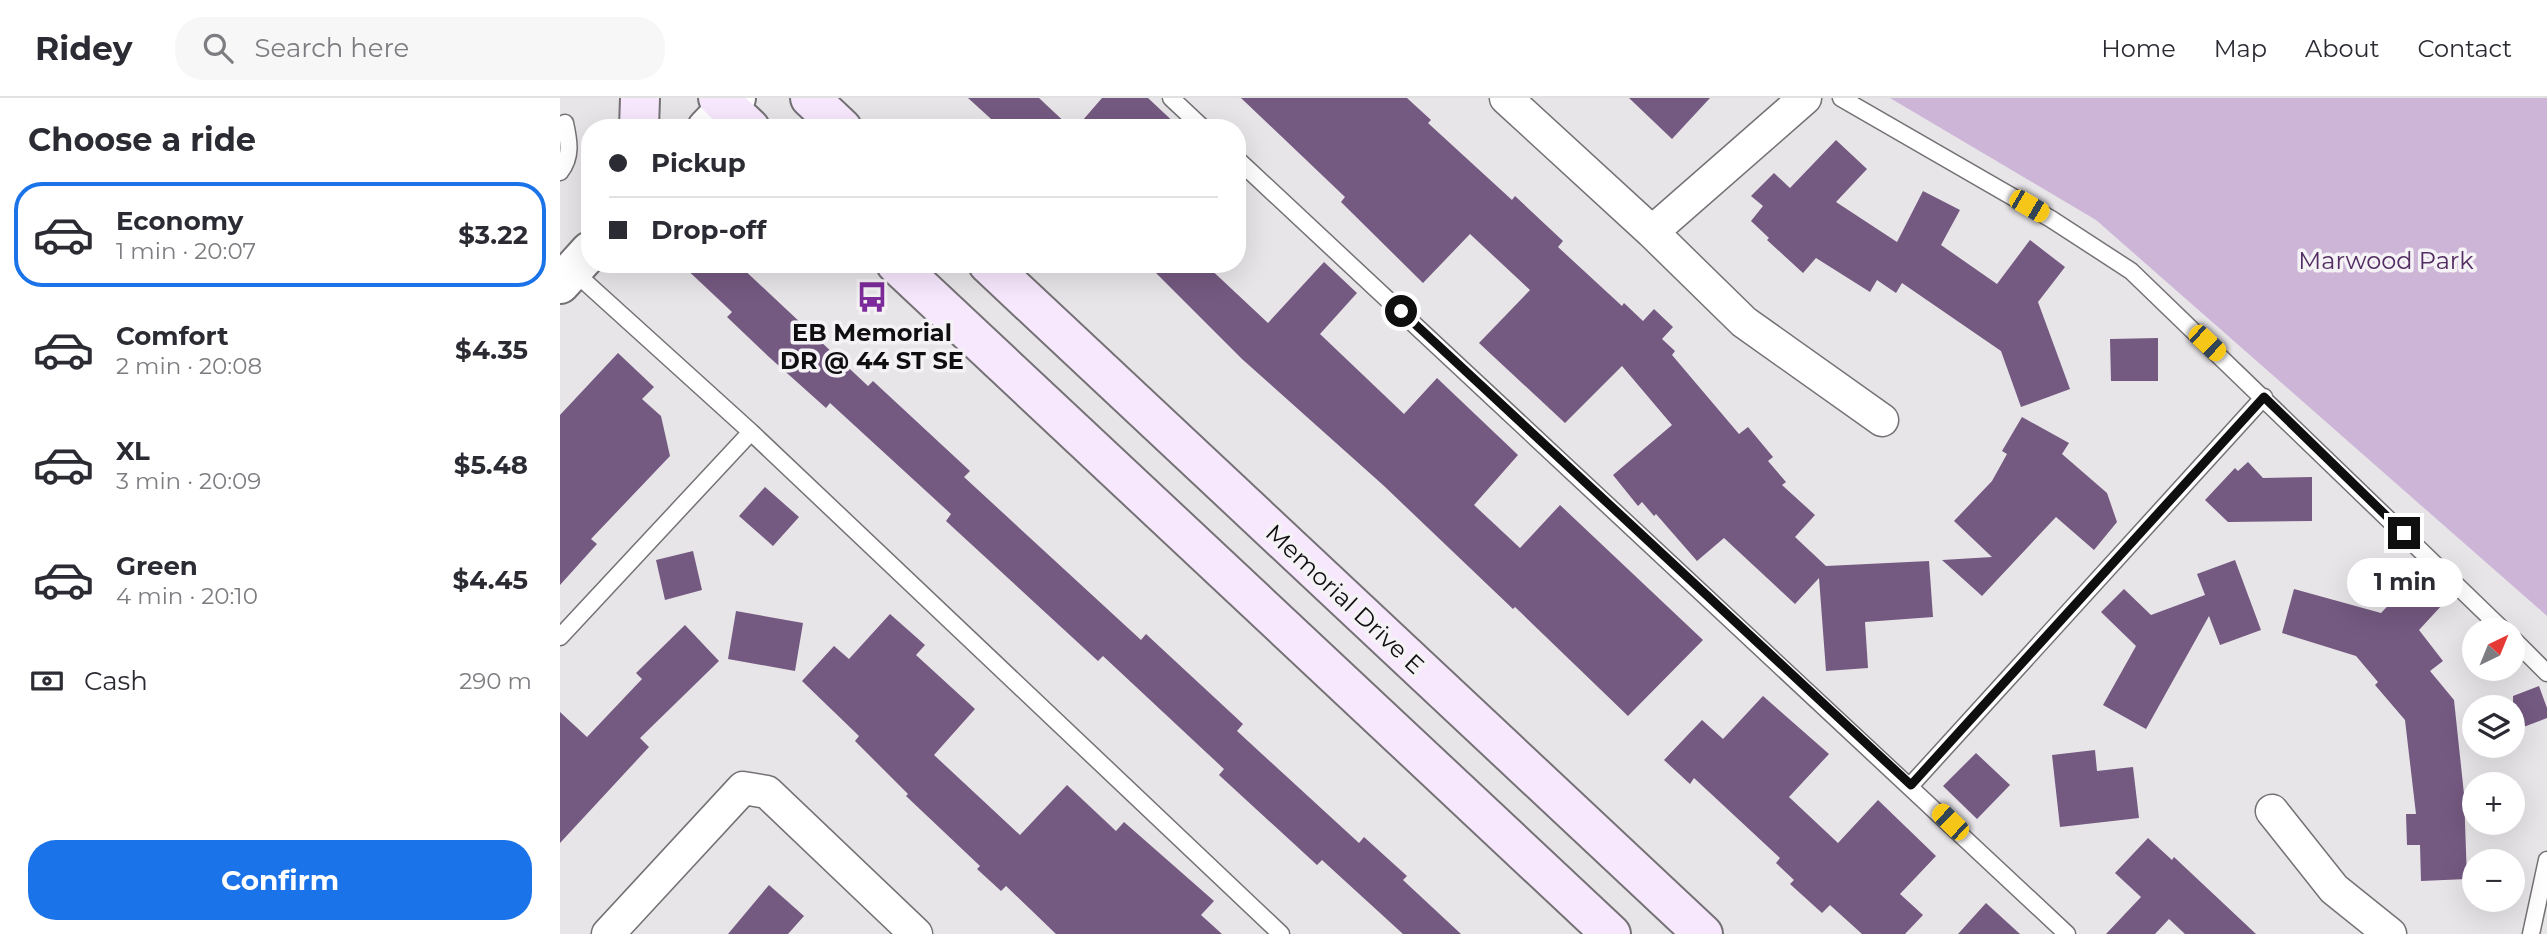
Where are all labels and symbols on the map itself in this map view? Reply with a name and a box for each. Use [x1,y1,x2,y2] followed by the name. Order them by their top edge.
[2006,186,2053,226] car
[2298,246,2474,275] park label: Marwood Park
[855,280,889,314] bus stop icon: EB Memorial DR @ 44 ST SE
[1385,295,1417,327] route start
[780,318,964,375] place label: EB Memorial DR @ 44 ST SE
[2185,321,2230,365] car
[2388,517,2420,549] route end
[1260,518,1430,680] street label: Memorial Drive E
[2346,558,2462,606] callout: 1 min
[2462,618,2525,681] north arrow
[1928,800,1973,844] car

